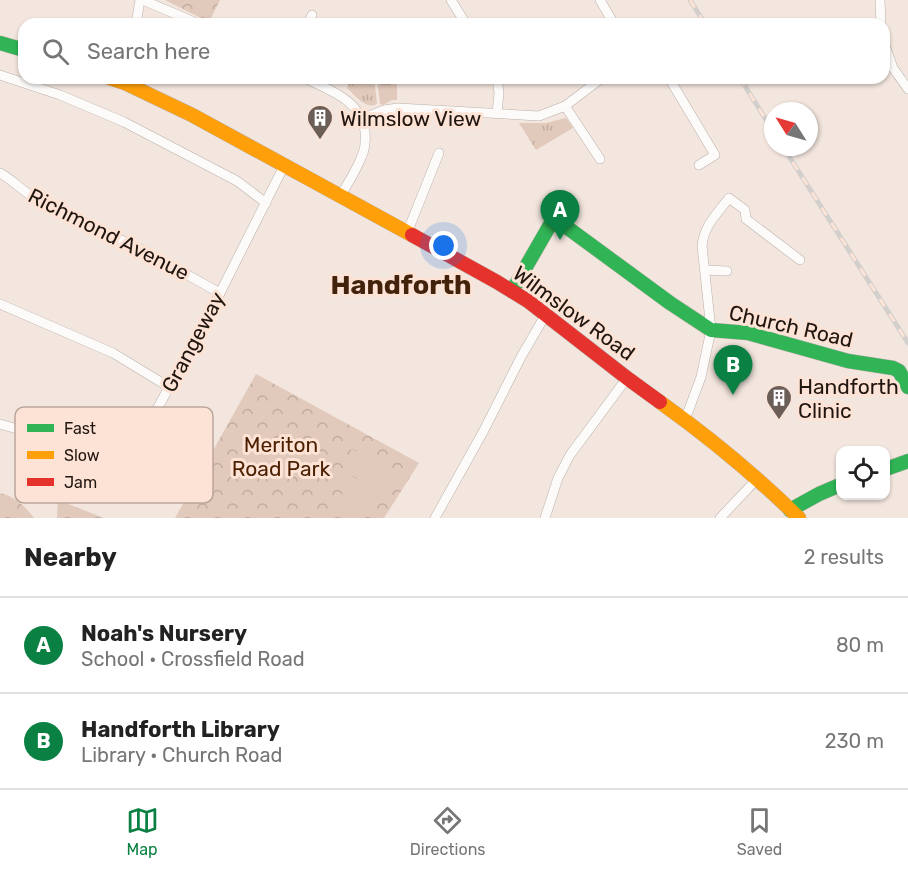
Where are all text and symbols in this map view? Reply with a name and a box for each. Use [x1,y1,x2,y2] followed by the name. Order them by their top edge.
[18,18,890,84] search box
[39,35,72,68] icon: search
[87,38,210,65] text: Search here
[764,102,818,156] north arrow
[305,103,335,141] building icon: Wilmslow View
[340,106,481,131] place label: Wilmslow View
[24,183,194,285] street label: Richmond Avenue
[540,190,580,240] pin: A
[429,231,458,260] your location
[508,260,640,366] street label: Wilmslow Road
[330,269,472,301] district label: Handforth
[156,287,230,396] street label: Grangeway
[727,300,855,352] street label: Church Road
[714,346,752,395] pin: B
[798,374,899,423] place label: Handforth Clinic
[764,383,794,421] building icon: Handforth Clinic
[15,407,213,503] legend
[64,419,96,438] text: Fast
[232,432,330,481] park label: Meriton Road Park
[64,446,100,465] text: Slow
[836,446,890,500] map controls
[836,446,890,500] button: locate
[64,473,97,492] text: Jam
[24,542,117,573] text: Nearby
[804,545,884,569] text: 2 results
[81,620,247,647] text: Noah's Nursery
[36,633,51,657] text: A
[836,633,884,657] text: 80 m
[81,647,305,671] text: School · Crossfield Road
[81,716,280,743] text: Handforth Library
[36,729,51,753] text: B
[825,729,884,753] text: 230 m
[81,743,282,767] text: Library · Church Road
[126,804,159,859] tab: Map
[410,804,486,859] tab: Directions
[737,804,782,859] tab: Saved

